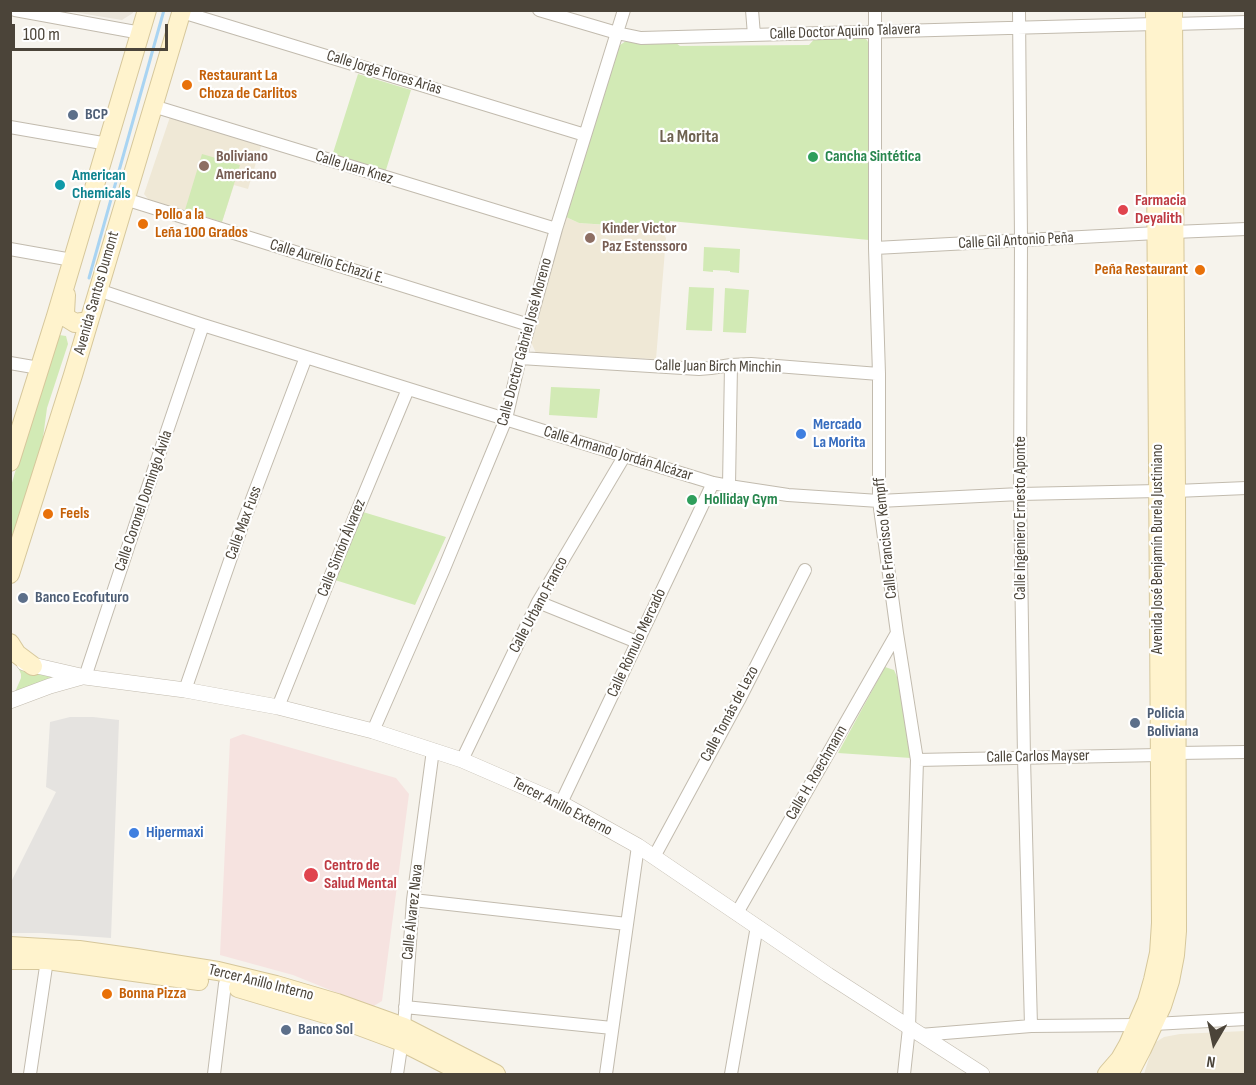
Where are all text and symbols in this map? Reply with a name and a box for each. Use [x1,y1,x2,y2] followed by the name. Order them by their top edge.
[15,12,171,50] scale bar
[769,20,921,44] street label: Calle Doctor Aquino Talavera
[23,24,60,45] text: 100 m
[324,46,444,100] street label: Calle Jorge Flores Arias
[199,66,297,104] place label: Restaurant La Choza de Carlitos
[180,78,194,92] marker: Restaurant La Choza de Carlitos
[85,105,108,125] place label: BCP
[66,108,80,122] marker: BCP
[659,126,719,148] district label: La Morita
[216,147,277,185] place label: Boliviano Americano
[313,147,395,189] street label: Calle Juan Knez
[825,147,921,167] place label: Cancha Sintética
[806,150,820,164] marker: Cancha Sintética
[197,159,211,173] marker: Boliviano Americano
[72,166,131,204] place label: American Chemicals
[53,178,67,192] marker: American Chemicals
[1135,191,1186,229] place label: Farmacia Deyalith
[1116,203,1130,217] marker: Farmacia Deyalith
[155,205,248,243] place label: Pollo a la Leña 100 Grados
[136,217,150,231] marker: Pollo a la Leña 100 Grados
[602,219,687,257] place label: Kinder Victor Paz Estenssoro
[958,228,1074,254] street label: Calle Gil Antonio Peña
[70,229,124,357] street label: Avenida Santos Dumont
[583,231,597,245] marker: Kinder Victor Paz Estenssoro
[267,235,387,289] street label: Calle Aurelio Echazú E.
[493,256,557,428] street label: Calle Doctor Gabriel José Moreno
[1095,260,1188,280] place label: Peña Restaurant
[1193,263,1207,277] marker: Peña Restaurant
[654,356,782,378] street label: Calle Juan Birch Minchin
[813,415,866,453] place label: Mercado La Morita
[541,422,695,486] street label: Calle Armando Jordán Alcázar
[794,427,808,441] marker: Mercado La Morita
[111,428,177,574] street label: Calle Coronel Domingo Ávila
[1011,436,1031,600] street label: Calle Ingeniero Ernesto Aponte
[1148,444,1168,654] street label: Avenida José Benjamín Burela Justiniano
[870,476,902,600] street label: Calle Francisco Kempff
[222,484,266,562] street label: Calle Max Fuss
[704,490,778,510] place label: Holliday Gym
[685,493,699,507] marker: Holliday Gym
[314,496,370,600] street label: Calle Simón Álvarez
[60,504,89,524] place label: Feels
[41,507,55,521] marker: Feels
[506,554,572,656] street label: Calle Urbano Franco
[603,586,671,700] street label: Calle Rómulo Mercado
[35,588,129,608] place label: Banco Ecofuturo
[16,591,30,605] marker: Banco Ecofuturo
[697,663,763,765] street label: Calle Tomás de Lezo
[1147,704,1198,742] place label: Policia Boliviana
[1128,716,1142,730] marker: Policia Boliviana
[782,722,852,824] street label: Calle H. Roechmann
[986,747,1090,767] street label: Calle Carlos Mayser
[509,773,615,841] street label: Tercer Anillo Externo
[146,823,204,843] place label: Hipermaxi
[127,826,141,840] marker: Hipermaxi
[324,856,397,894] place label: Centro de Salud Mental
[398,863,428,961] street label: Calle Álvarez Nava
[302,866,320,884] marker: Centro de Salud Mental
[206,961,316,1005] street label: Tercer Anillo Interno
[119,984,186,1004] place label: Bonna Pizza
[100,987,114,1001] marker: Bonna Pizza
[1184,1013,1244,1073] north arrow
[298,1020,353,1040] place label: Banco Sol
[279,1023,293,1037] marker: Banco Sol
[1205,1051,1217,1071] text: N

